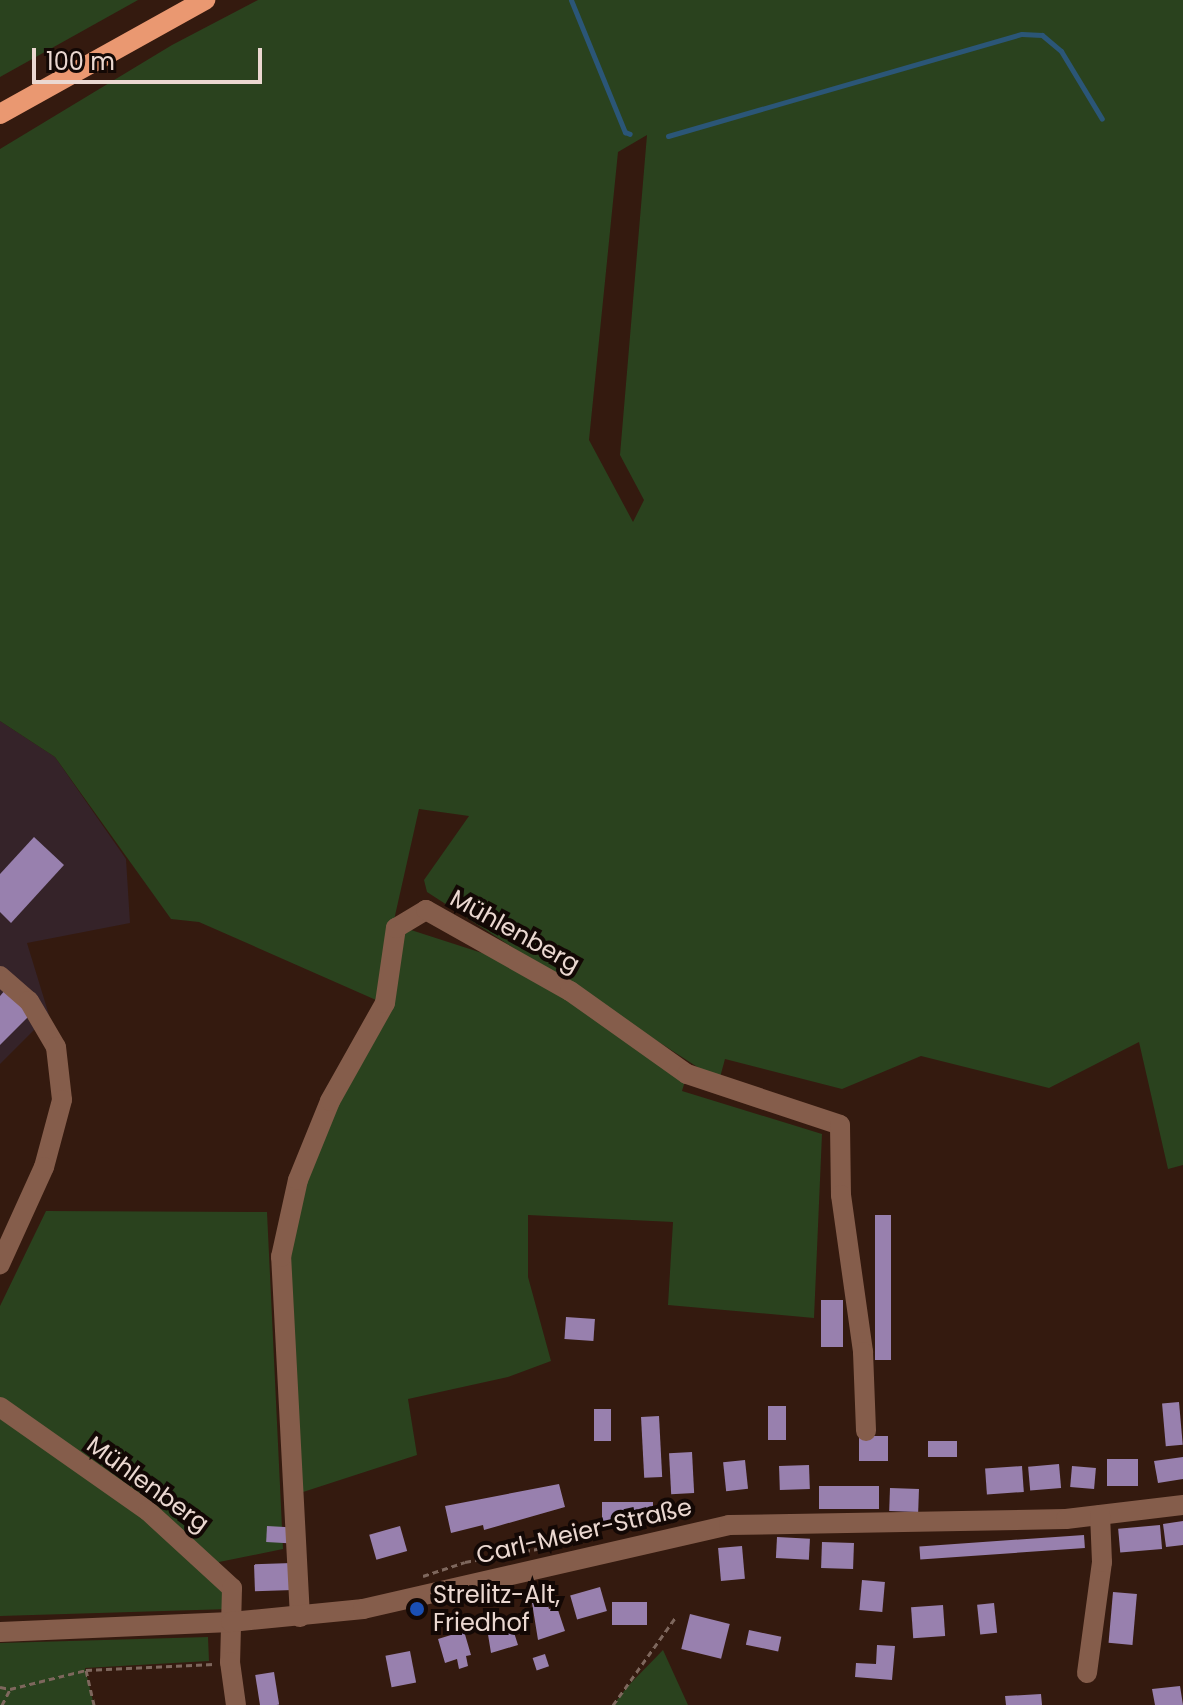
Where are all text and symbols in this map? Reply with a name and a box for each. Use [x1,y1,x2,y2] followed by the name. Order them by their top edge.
[36,32,266,82] scale bar
[46,45,115,78] text: 100 m
[445,884,585,978] street label: Mühlenberg
[81,1430,215,1538] street label: Mühlenberg
[473,1492,695,1570] street label: Carl-Meier-Straße
[433,1581,560,1637] place label: Strelitz-Alt, Friedhof
[408,1600,426,1618] marker: Strelitz-Alt, Friedhof

